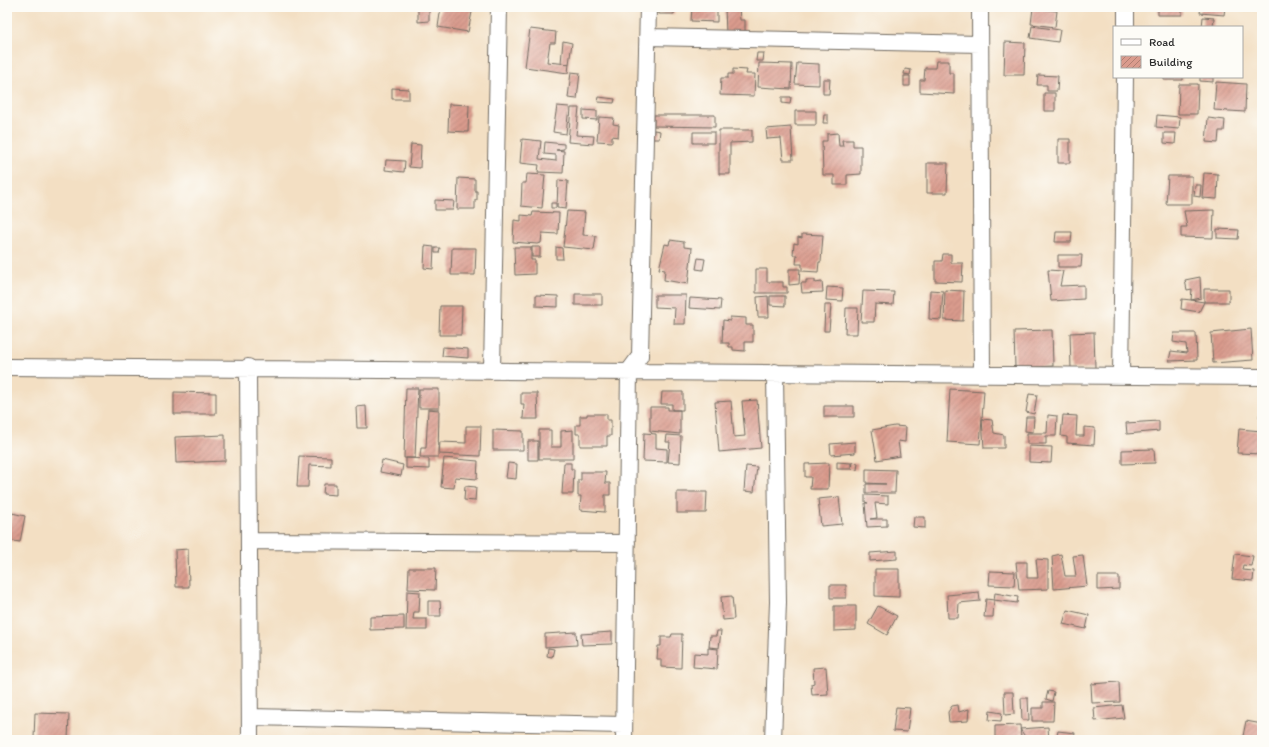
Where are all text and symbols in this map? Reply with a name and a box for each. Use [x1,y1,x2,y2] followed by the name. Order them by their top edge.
[1113,26,1243,78] legend
[1149,35,1175,49] text: Road
[1149,55,1193,69] text: Building

